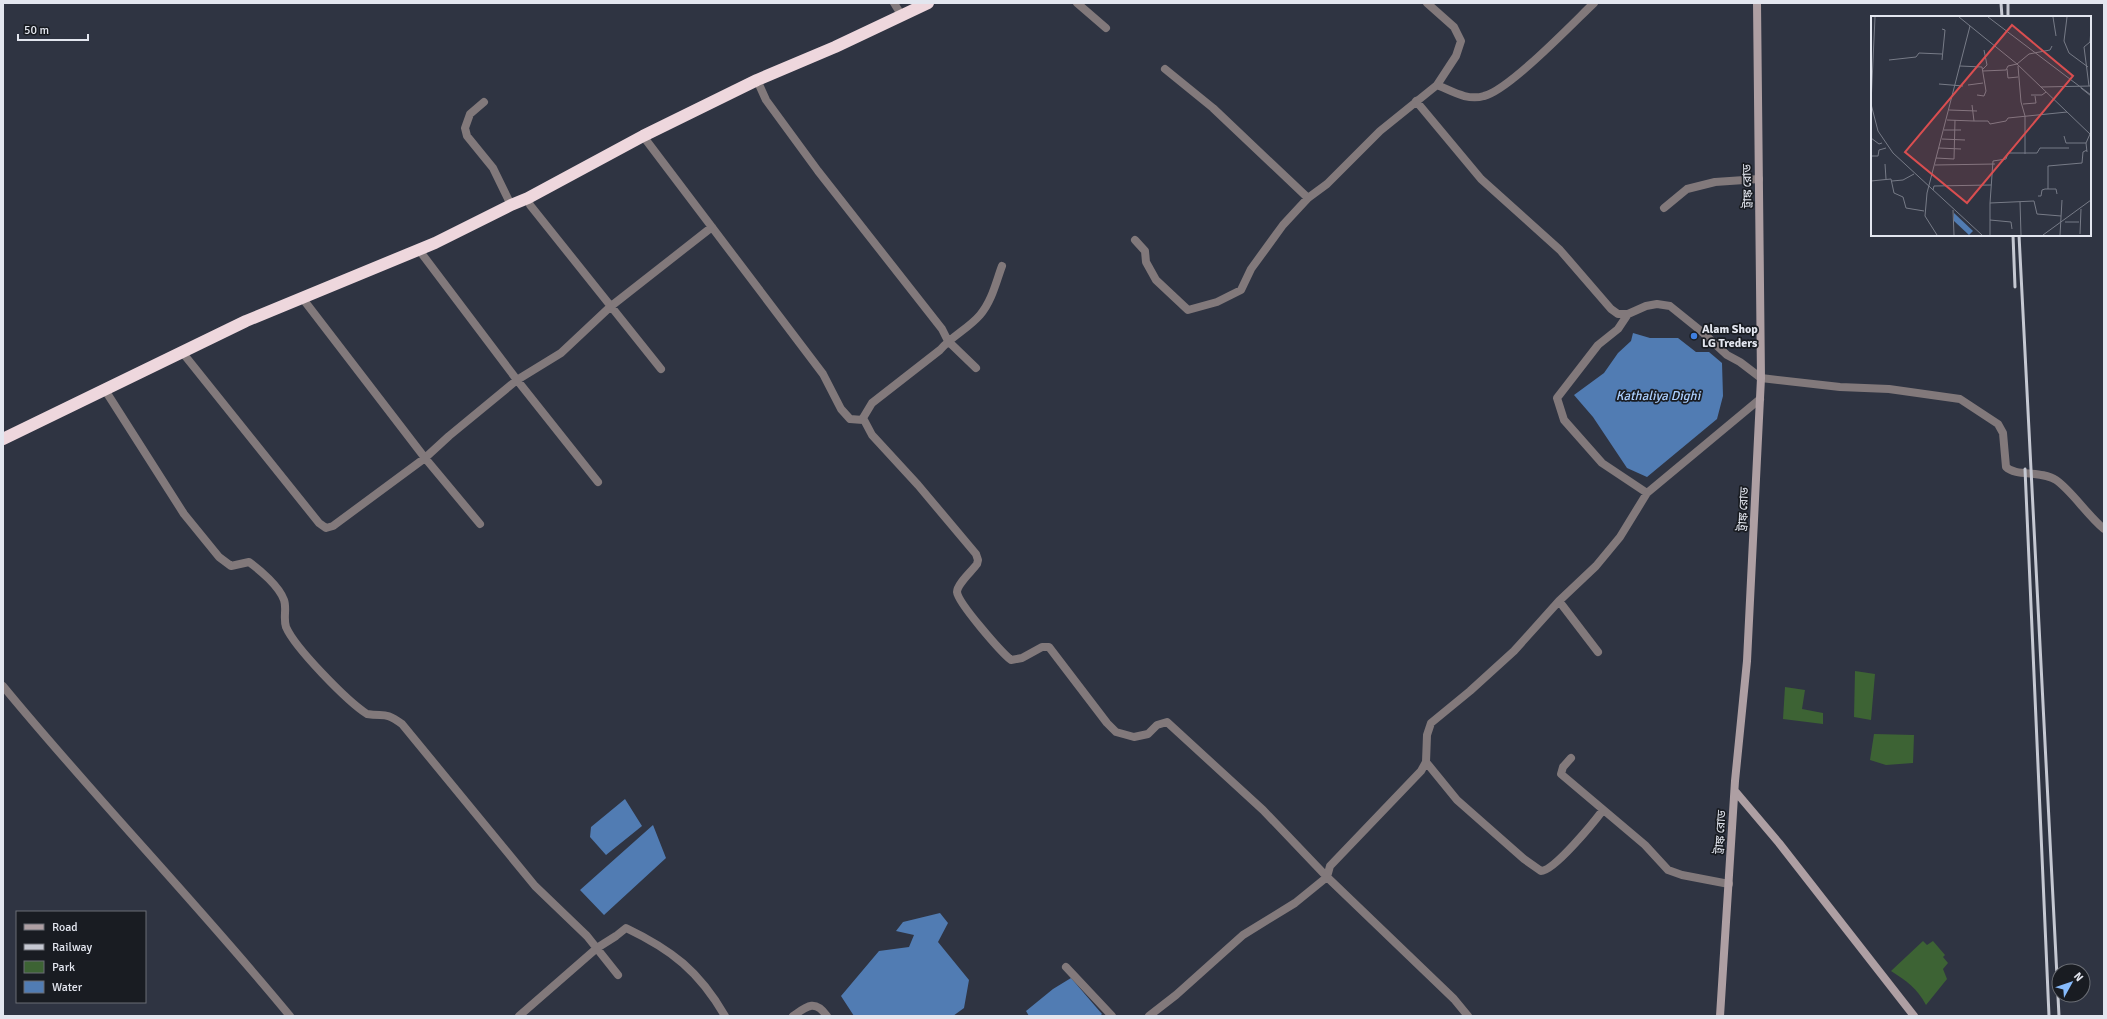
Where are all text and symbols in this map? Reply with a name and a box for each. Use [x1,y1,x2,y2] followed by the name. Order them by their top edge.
[18,16,88,42] scale bar
[1871,16,2091,236] inset map
[24,23,49,38] text: 50 m
[1739,163,1755,209] street label: ট্রাঙ্ক রোড
[1702,322,1758,351] place label: Alam Shop LG Treders
[1689,331,1699,341] marker: Alam Shop LG Treders
[1616,388,1702,404] water label: Kathaliya Dighi
[1734,486,1752,532] street label: ট্রাঙ্ক রোড
[1710,809,1730,855] street label: ট্রাঙ্ক রোড
[16,911,146,1003] legend
[52,920,78,935] text: Road
[52,940,92,955] text: Railway
[52,960,75,975] text: Park
[2051,963,2091,1003] north arrow
[2071,970,2086,984] text: N
[52,980,83,995] text: Water

